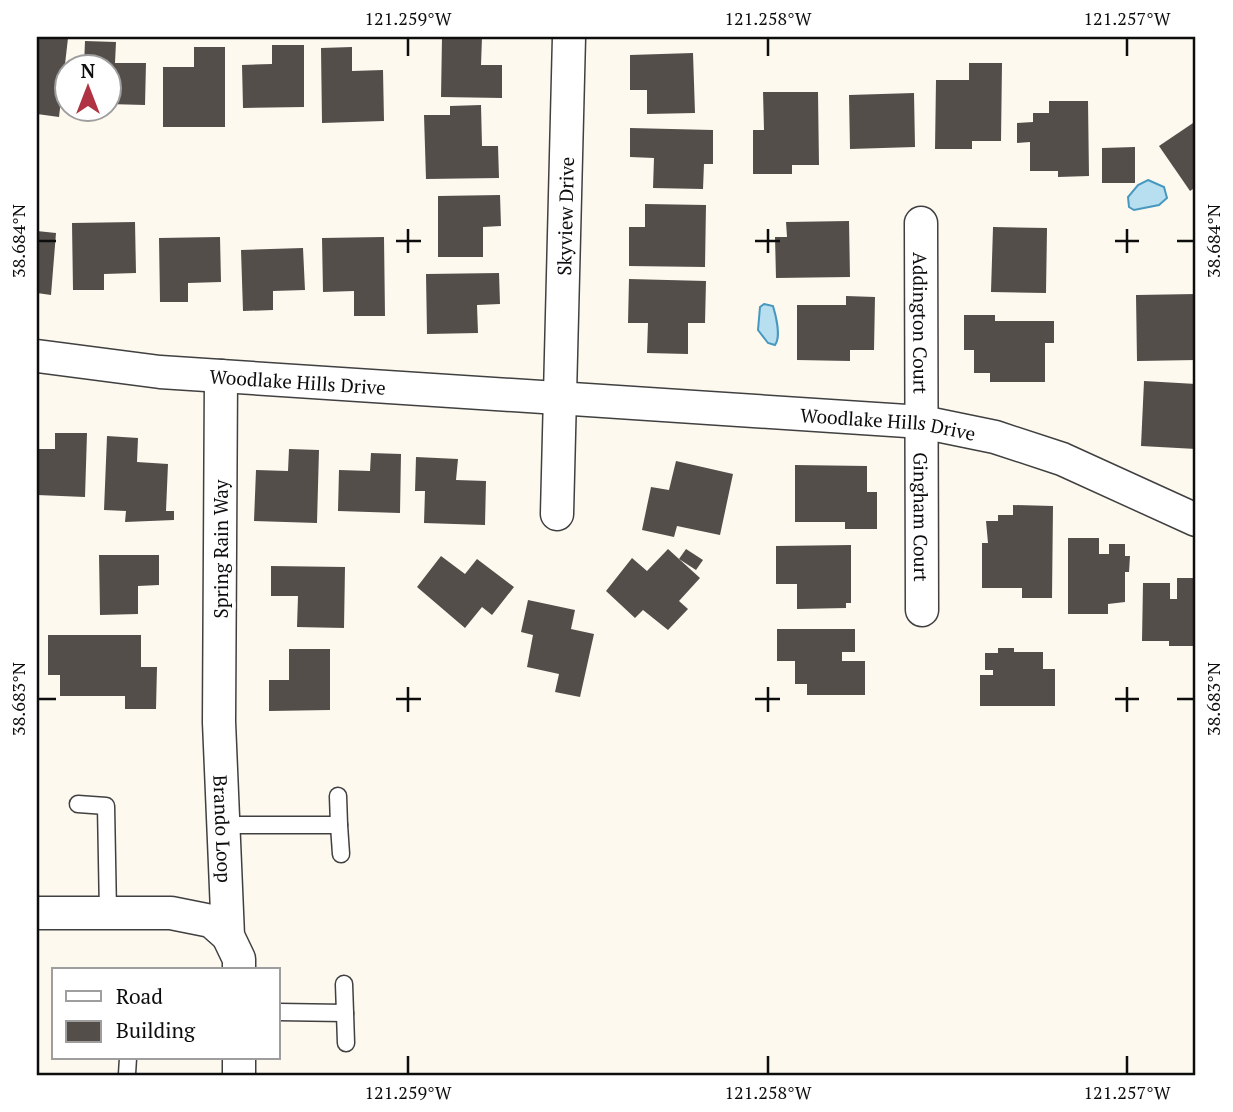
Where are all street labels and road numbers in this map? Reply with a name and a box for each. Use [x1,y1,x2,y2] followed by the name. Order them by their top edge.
[551,156,578,276] street label: Skyview Drive
[909,252,934,394] street label: Addington Court
[209,363,387,399] street label: Woodlake Hills Drive
[800,402,978,445] street label: Woodlake Hills Drive
[909,452,934,582] street label: Gingham Court
[208,479,233,618] street label: Spring Rain Way
[209,775,238,883] street label: Brando Loop

